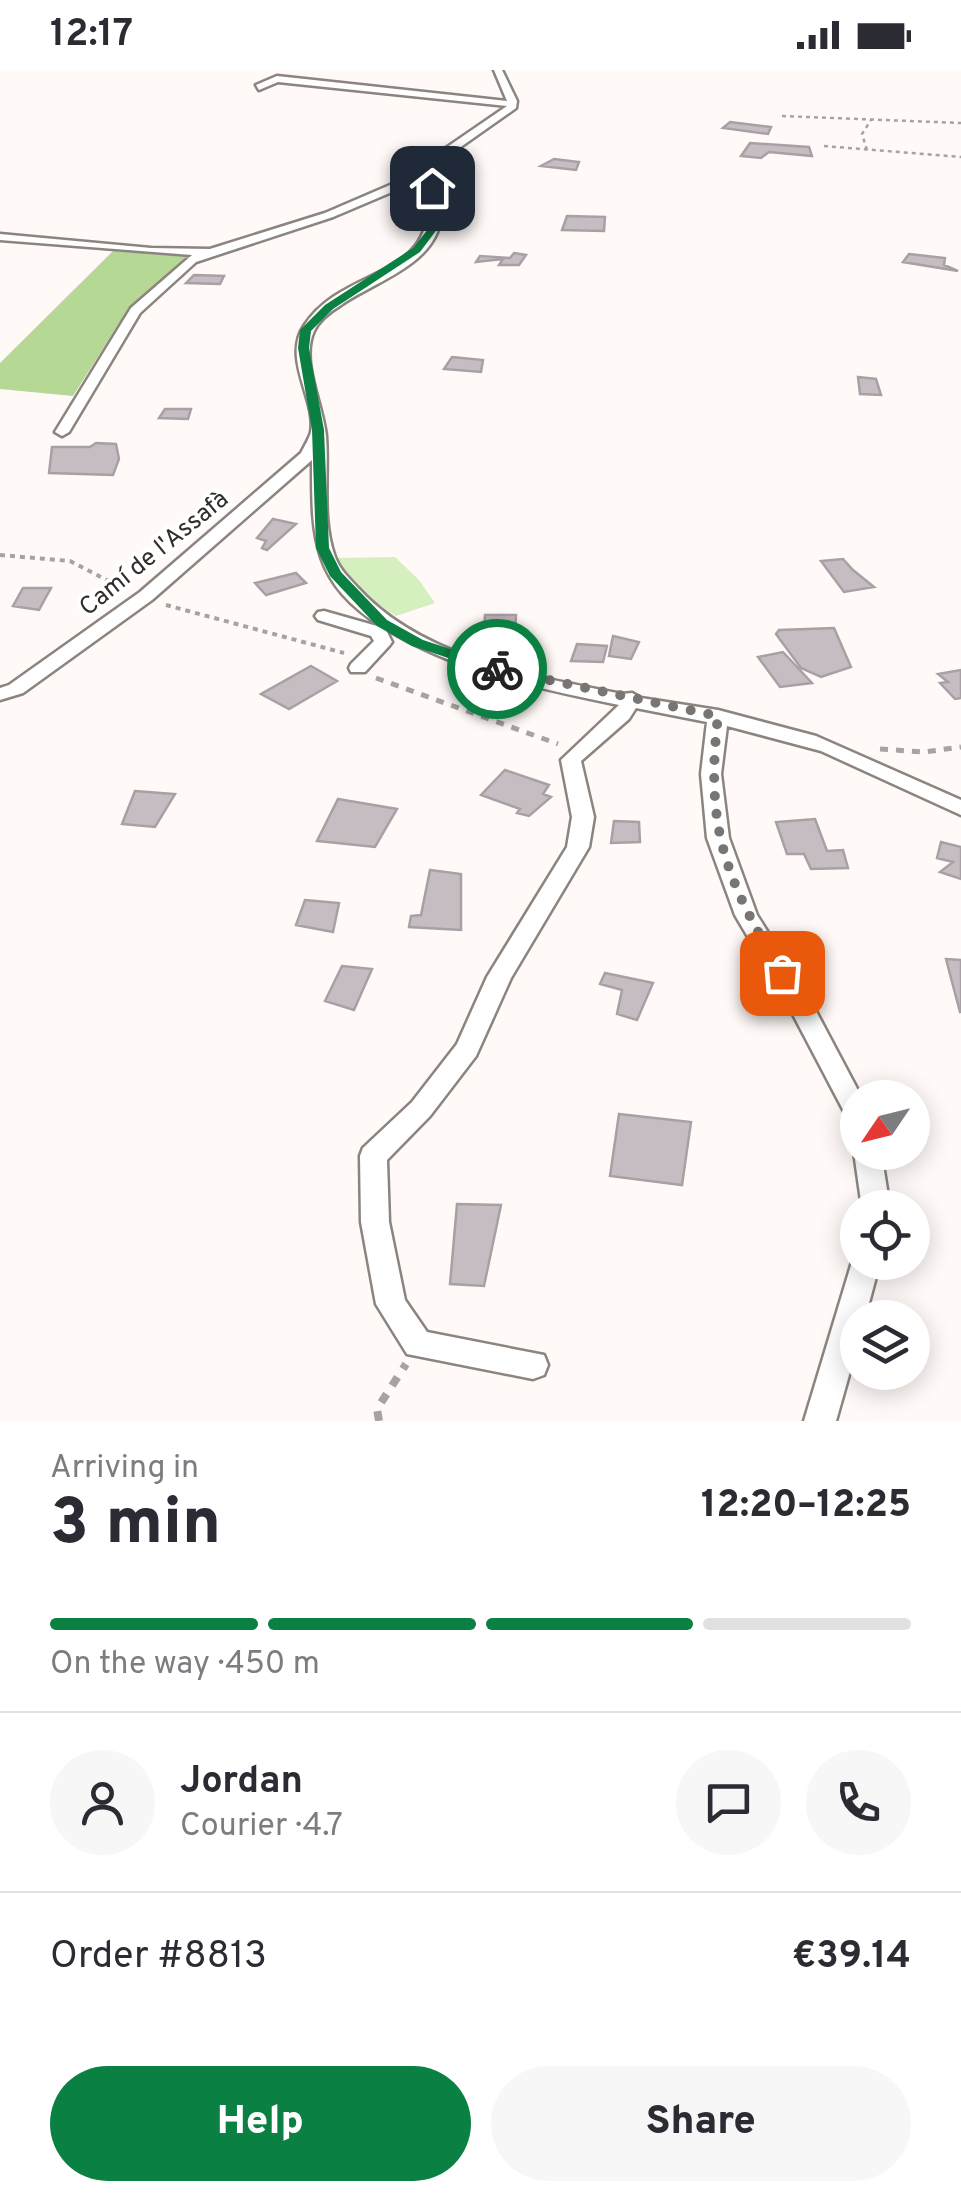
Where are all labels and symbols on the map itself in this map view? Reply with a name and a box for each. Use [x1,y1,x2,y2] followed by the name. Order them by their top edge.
[390,146,475,231] pin
[74,484,236,624] street label: Camí de l'Assafà
[447,619,547,719] courier
[740,931,825,1016] pin
[840,1080,930,1170] north arrow

